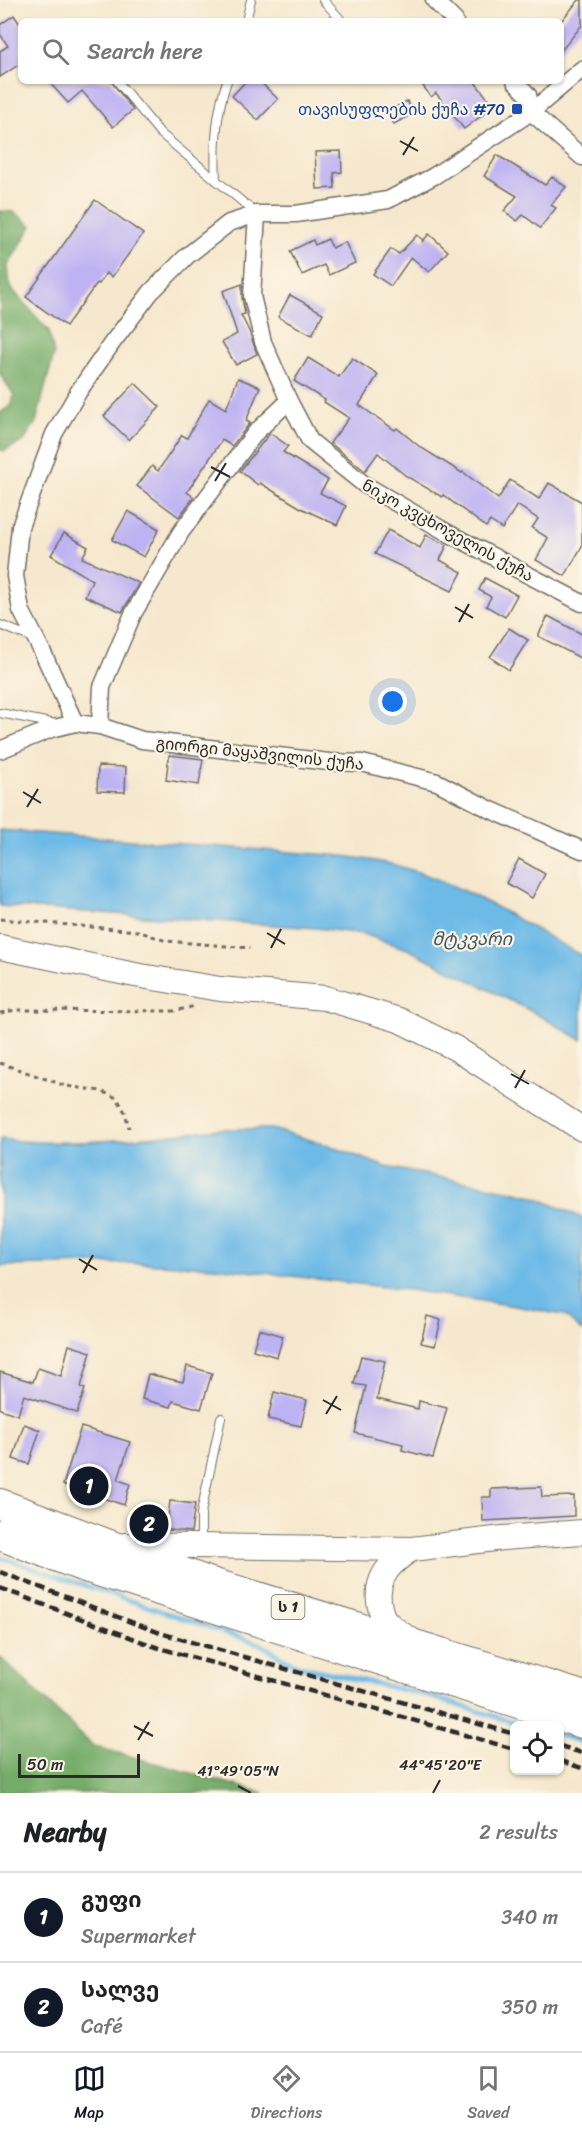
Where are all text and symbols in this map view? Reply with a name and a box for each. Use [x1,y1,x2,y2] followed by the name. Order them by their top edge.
[18,18,564,84] search box
[87,32,203,71] text: Search here
[39,35,72,68] icon: search
[298,95,505,124] place label: თავისუფლების ქუჩა #70
[510,102,524,116] marker: თავისუფლების ქუჩა #70
[356,471,539,590] street label: ნიკო კვცხოველის ქუჩა
[378,687,407,716] your location
[155,728,365,779] street label: გიორგი მაყაშვილის ქუჩა
[432,923,512,955] water label: მტკვარი
[70,1464,109,1508] pin: 1
[130,1502,168,1546] pin: 2
[272,1595,304,1619] road number: ს 1
[510,1721,564,1775] map controls
[510,1721,564,1775] button: locate
[27,1750,63,1779] text: 50 m
[18,1751,140,1778] scale bar
[399,1752,483,1778] text: 44°45'20"E
[197,1758,279,1784] text: 41°49'05"N
[24,1809,106,1855] text: Nearby
[479,1815,558,1850] text: 2 results
[81,1880,142,1919] text: გუფი
[39,1900,48,1935] text: 1
[501,1900,558,1935] text: 340 m
[81,1919,196,1954] text: Supermarket
[81,1970,159,2009] text: სალვე
[38,1990,49,2025] text: 2
[502,1990,558,2025] text: 350 m
[81,2009,123,2044] text: Café
[73,2062,106,2127] tab: Map
[251,2062,322,2127] tab: Directions
[467,2062,509,2127] tab: Saved

